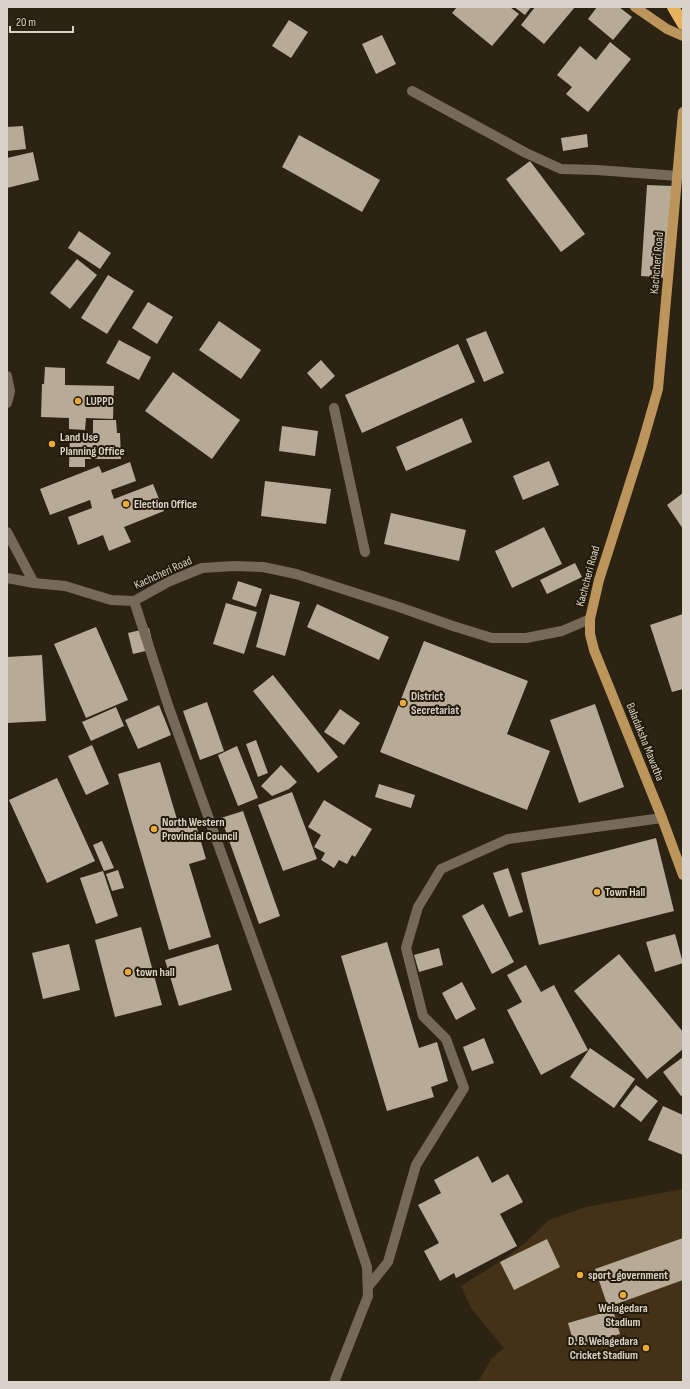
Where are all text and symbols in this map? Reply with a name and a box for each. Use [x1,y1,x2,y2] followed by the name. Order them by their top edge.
[10,8,73,34] scale bar
[16,15,36,30] text: 20 m
[647,231,667,295] street label: Kachcheri Road
[86,394,114,409] place label: LUPPD
[73,396,83,406] marker: LUPPD
[60,430,125,459] place label: Land Use Planning Office
[47,439,57,449] marker: Land Use Planning Office
[134,497,197,512] place label: Election Office
[121,499,131,509] marker: Election Office
[573,544,603,608] street label: Kachcheri Road
[132,553,194,593] street label: Kachcheri Road
[411,689,459,718] place label: District Secretariat
[398,698,408,708] marker: District Secretariat
[622,701,668,784] street label: Baladaksha Mawatha
[162,815,237,844] place label: North Western Provincial Council
[149,824,159,834] marker: North Western Provincial Council
[605,885,645,900] place label: Town Hall
[592,887,602,897] marker: Town Hall
[136,965,175,980] place label: town hall
[123,967,133,977] marker: town hall
[588,1268,668,1283] place label: sport_government
[575,1270,585,1280] marker: sport_government
[618,1290,628,1300] marker: Welagedara Stadium
[598,1301,648,1330] place label: Welagedara Stadium
[568,1334,638,1363] place label: D. B. Welagedara Cricket Stadium
[641,1343,651,1353] marker: D. B. Welagedara Cricket Stadium

